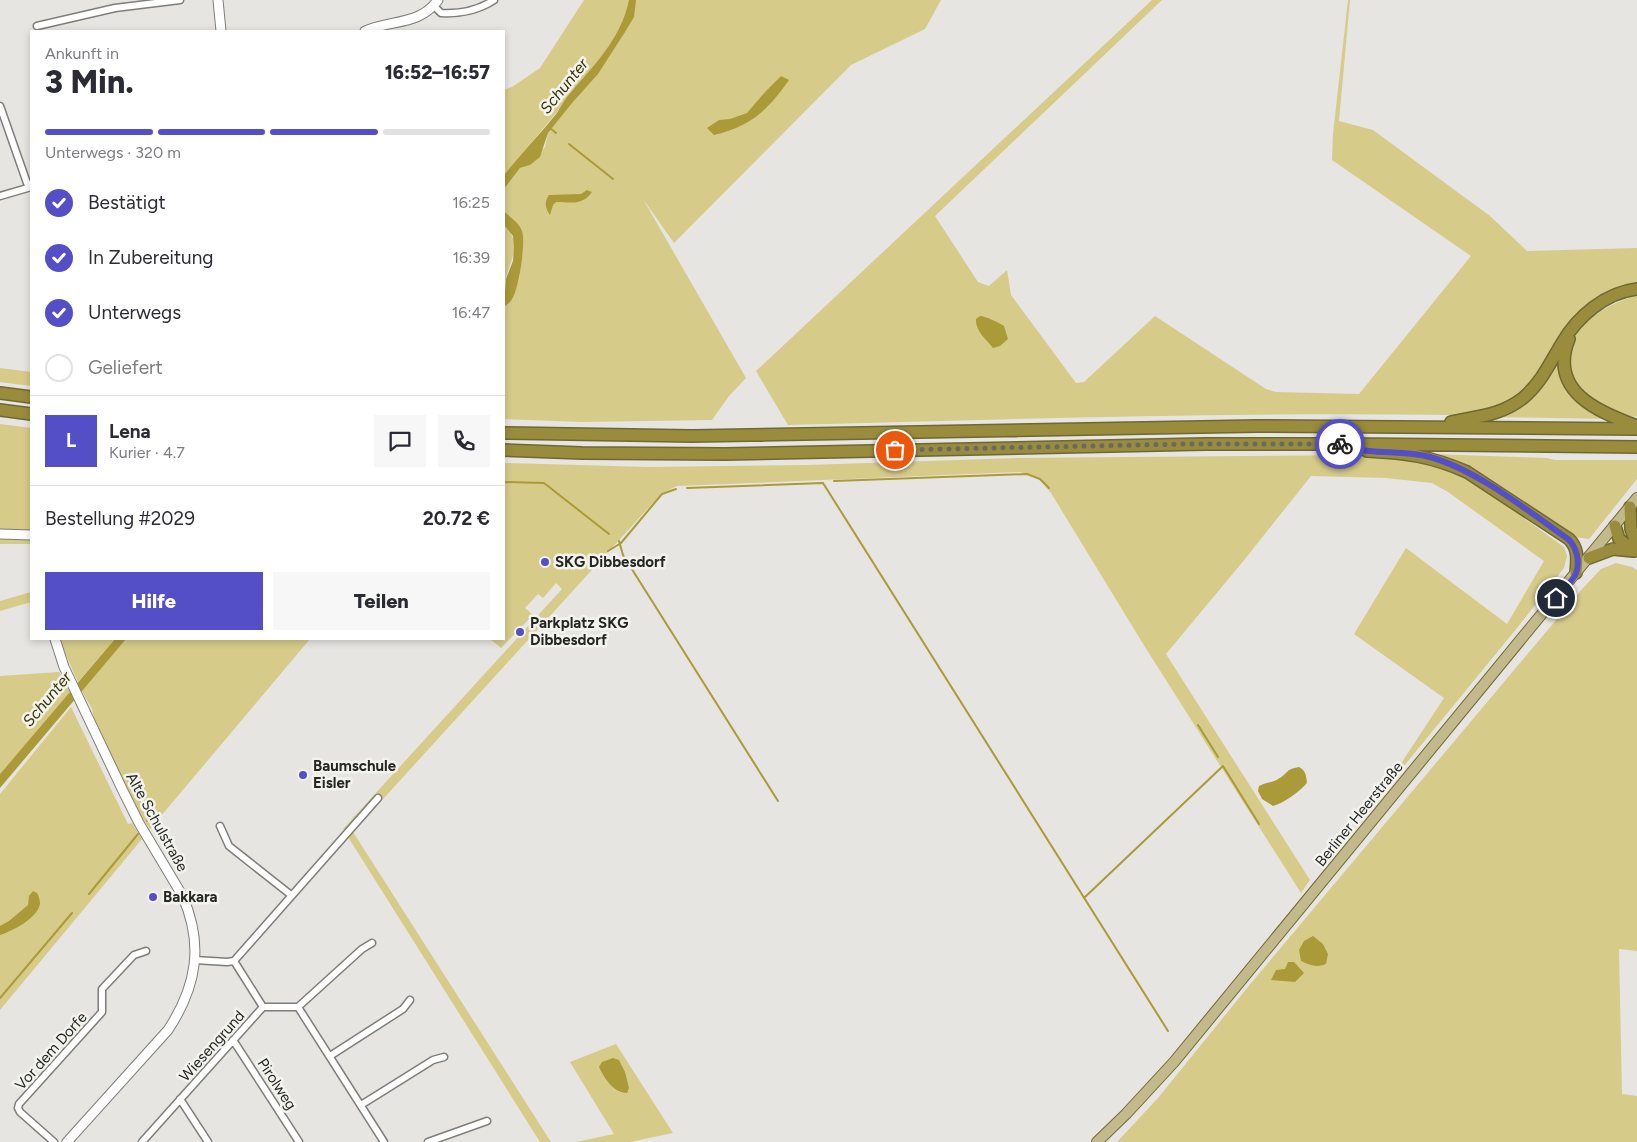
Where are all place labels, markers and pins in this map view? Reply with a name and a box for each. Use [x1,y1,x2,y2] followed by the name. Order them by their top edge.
[874,429,916,471] pin
[555,553,666,571] place label: SKG Dibbesdorf
[539,556,551,568] marker: SKG Dibbesdorf
[1535,577,1577,619] pin
[530,614,628,649] place label: Parkplatz SKG Dibbesdorf
[514,626,526,638] marker: Parkplatz SKG Dibbesdorf
[313,757,397,792] place label: Baumschule Eisler
[297,769,309,781] marker: Baumschule Eisler
[163,888,218,906] place label: Bakkara
[147,891,159,903] marker: Bakkara

